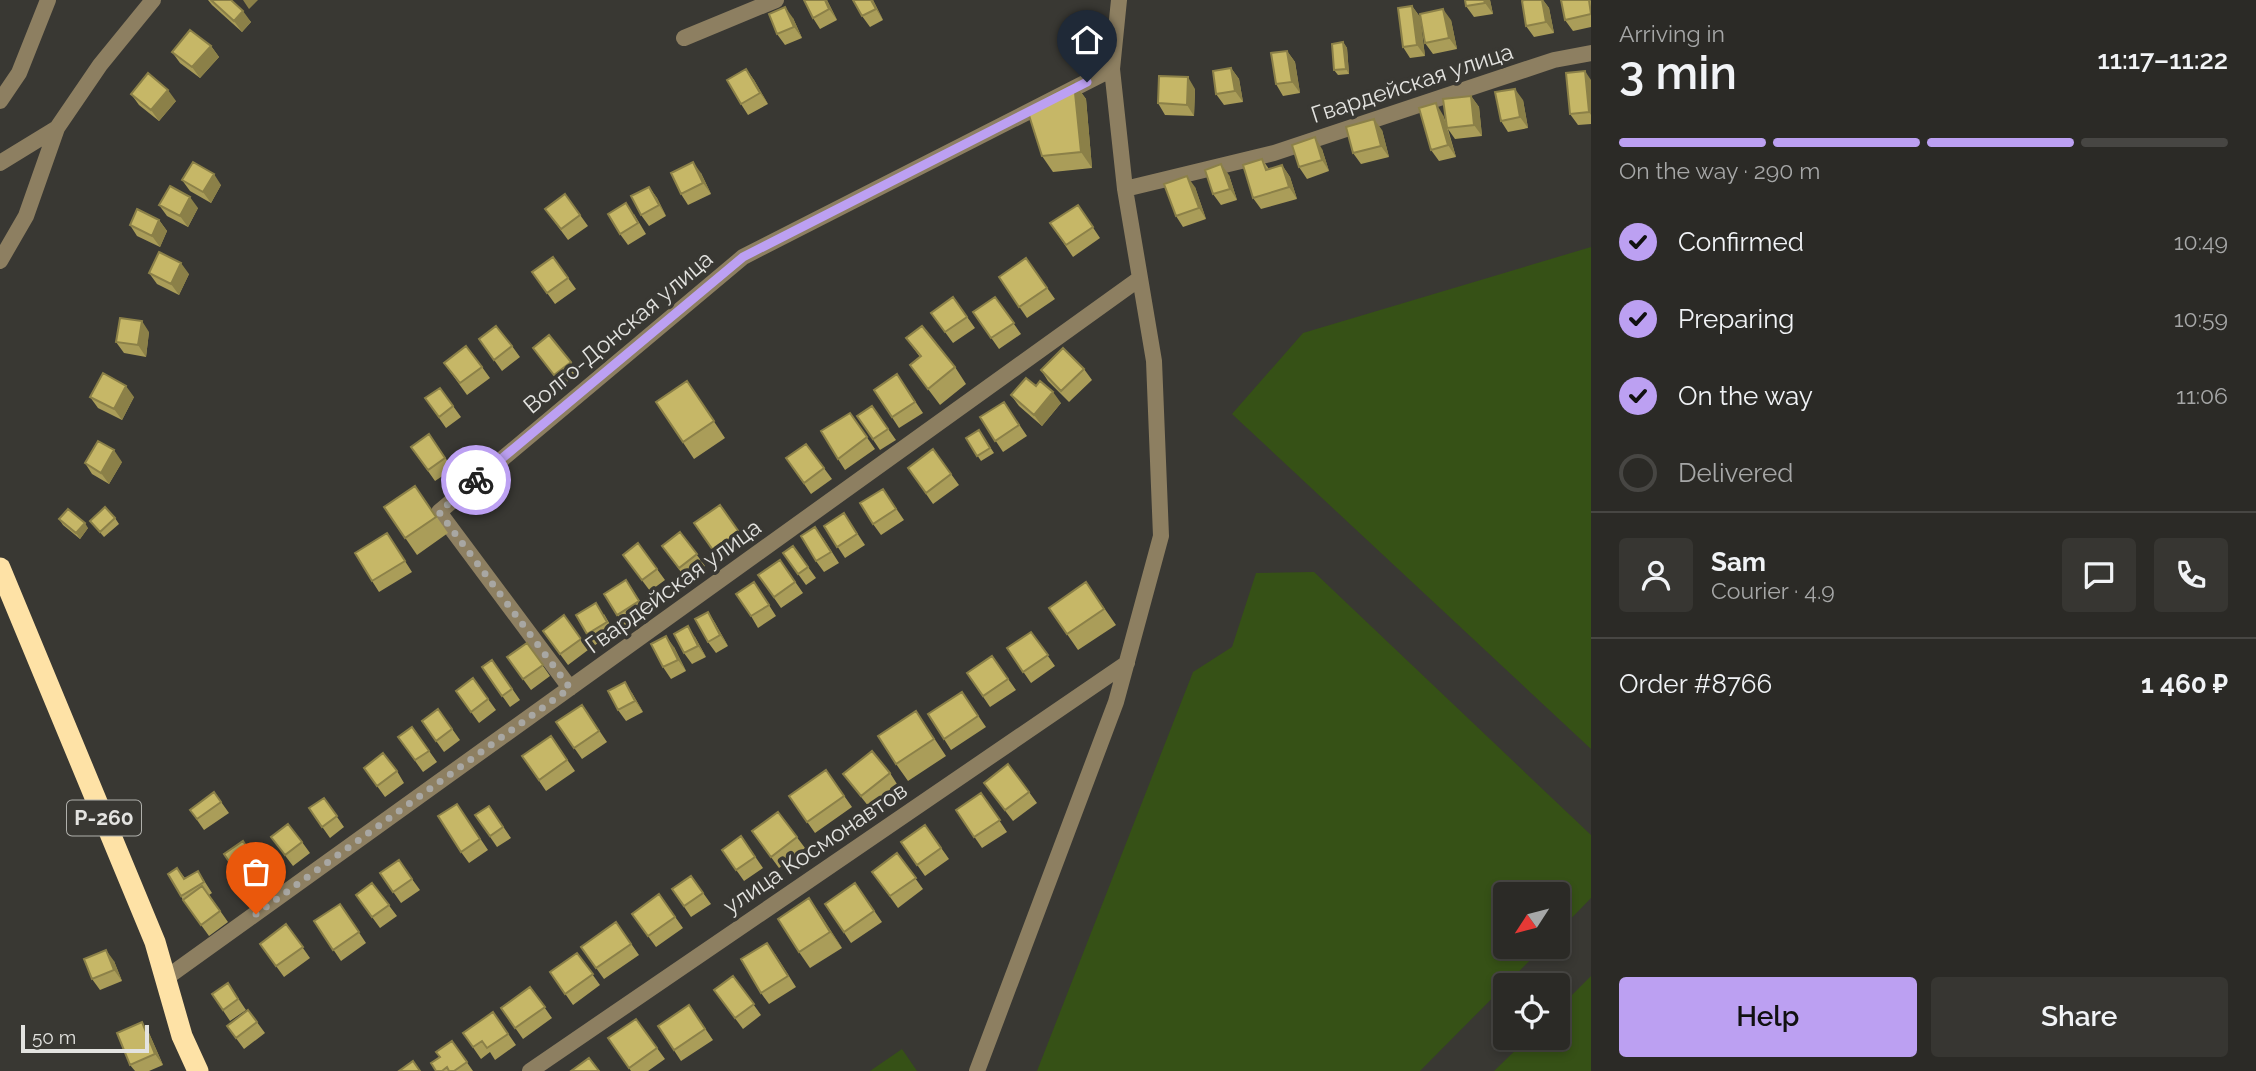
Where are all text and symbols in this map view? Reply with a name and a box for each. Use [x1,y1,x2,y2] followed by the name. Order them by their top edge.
[1057,10,1117,82] pin
[1619,20,1725,47] text: Arriving in
[1068,21,1106,59] icon: home
[1307,37,1516,128] street label: Гвардейская улица
[2098,45,2228,75] text: 11:17–11:22
[1619,46,1737,100] text: 3 min
[1619,157,1820,184] text: On the way · 290 m
[1619,223,1657,261] icon: check
[1678,227,1804,257] text: Confirmed
[2174,228,2228,255] text: 10:49
[518,245,718,419] street label: Волго-Донская улица
[1619,300,1657,338] icon: check
[1678,304,1794,334] text: Preparing
[2174,305,2228,332] text: 10:59
[1619,377,1657,415] icon: check
[1678,381,1813,411] text: On the way
[2176,382,2228,409] text: 11:06
[441,445,511,515] courier
[1678,458,1793,488] text: Delivered
[457,461,495,499] icon: bike
[580,513,766,658] street label: Гвардейская улица
[1619,538,1693,612] button: person
[2062,538,2136,612] button: chat
[2154,538,2228,612] button: phone
[1711,547,1766,577] text: Sam
[1711,577,1835,604] text: Courier · 4.9
[1619,669,1772,699] text: Order #8766
[2141,669,2228,699] text: 1 460 ₽
[718,776,912,919] street label: улица Космонавтов
[67,800,141,836] road number: Р-260
[226,842,286,914] pin
[237,853,275,891] icon: bag
[1493,882,1570,959] north arrow
[1493,882,1570,1050] map controls
[1493,973,1570,1050] button: locate
[1619,977,1917,1057] button: Help
[1931,977,2228,1057] button: Share
[21,1022,149,1054] scale bar
[32,1026,76,1048] text: 50 m

